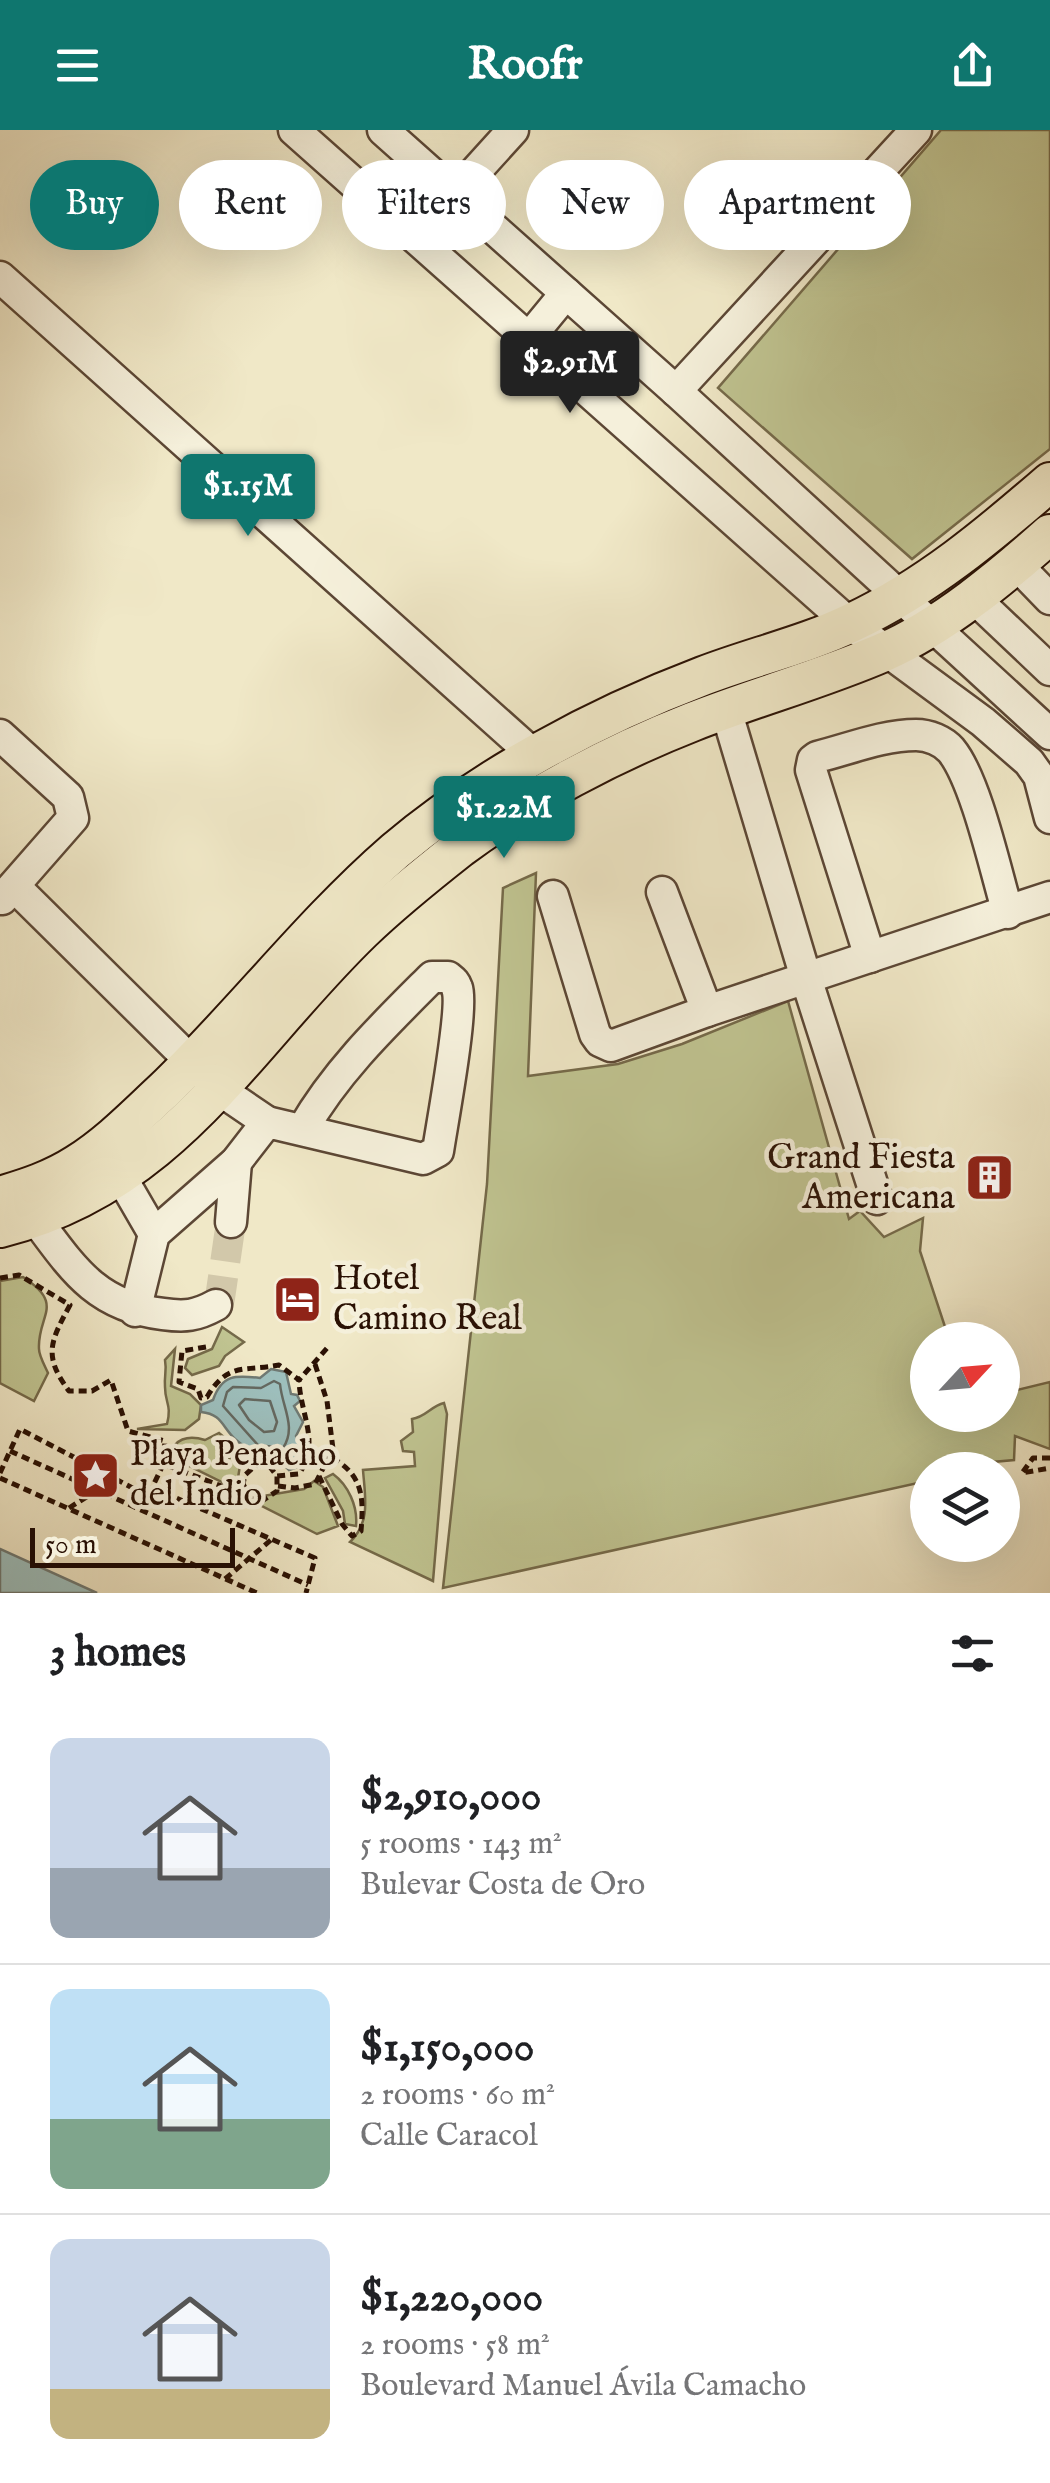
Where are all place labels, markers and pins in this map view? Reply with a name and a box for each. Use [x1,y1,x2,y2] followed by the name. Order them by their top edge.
[489,331,651,416] pin: $2.91M
[167,454,329,539] pin: $1.15M
[423,776,585,861] pin: $1.22M
[767,1136,956,1221] place label: Grand Fiesta Americana
[964,1152,1016,1204] building icon: Grand Fiesta Americana
[333,1257,522,1342] place label: Hotel Camino Real
[272,1273,324,1325] hotel icon: Hotel Camino Real
[130,1433,336,1518] place label: Playa Penacho del Indio
[69,1449,121,1501] place icon: Playa Penacho del Indio

